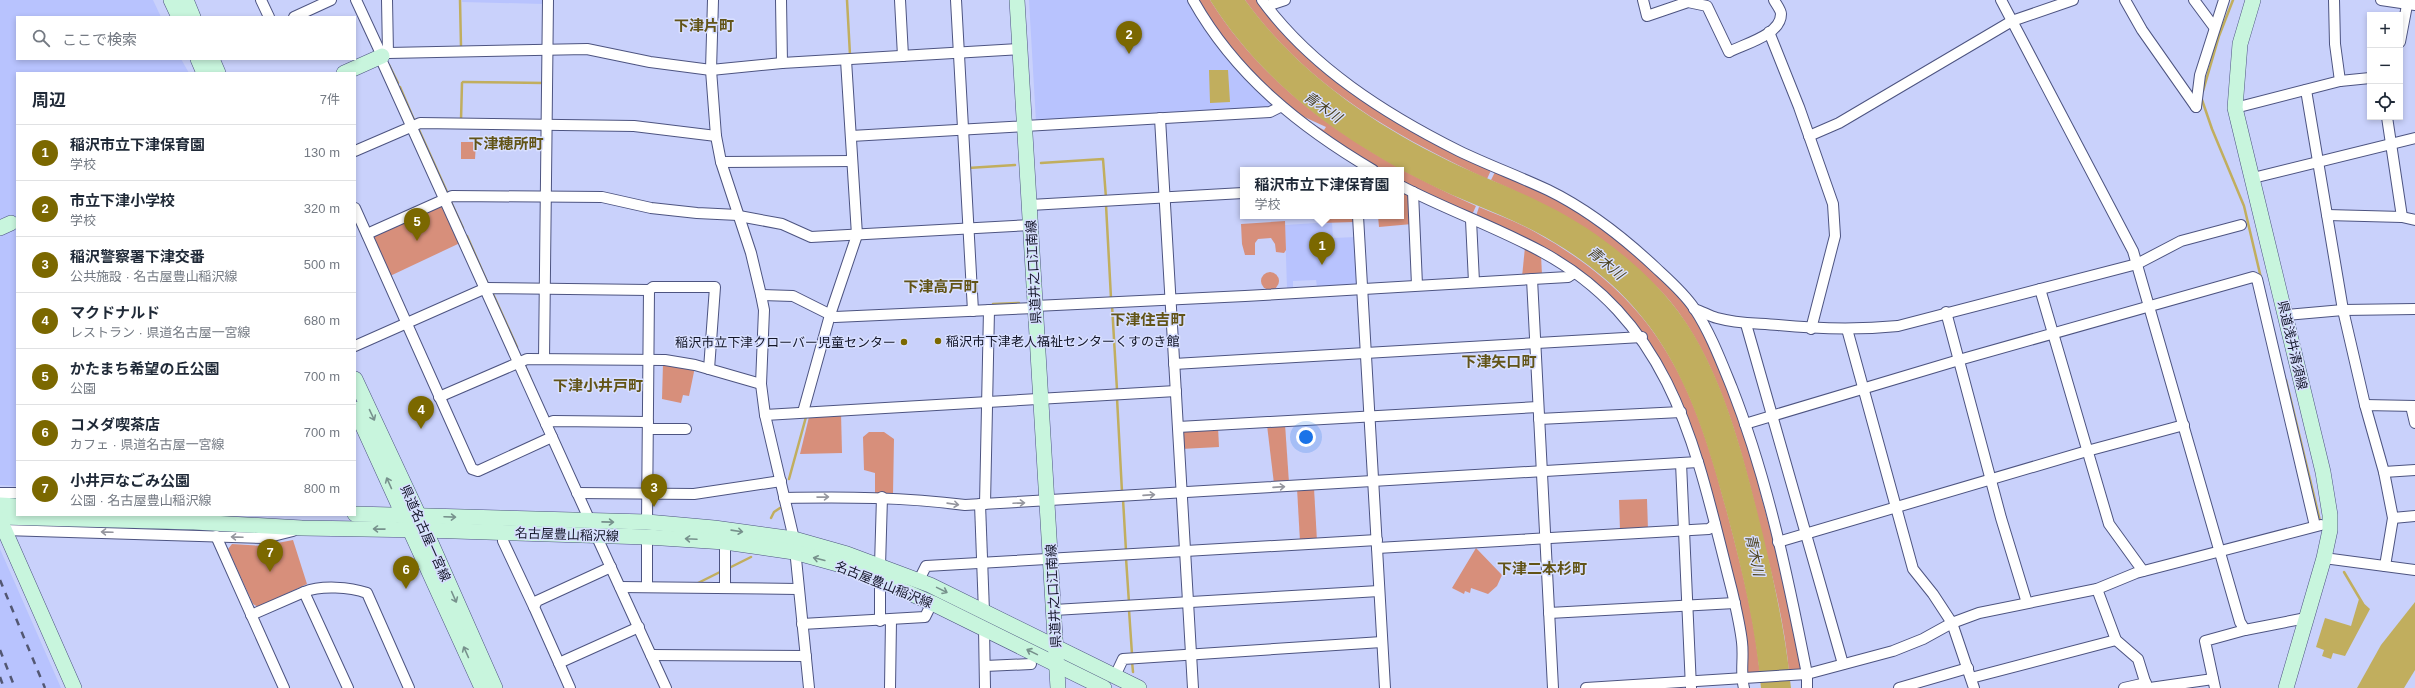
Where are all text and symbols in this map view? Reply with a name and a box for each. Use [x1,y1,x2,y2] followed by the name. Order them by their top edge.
[2367,12,2403,120] map controls
[2367,12,2403,48] button: +
[16,16,356,60] search box
[674,17,734,34] district label: 下津片町
[1116,21,1142,54] pin: 2
[30,27,52,49] icon: search
[62,31,137,48] text: ここで検索
[2367,48,2403,84] button: −
[2367,84,2403,120] button: locate
[1301,88,1346,127] water label: 青木川
[32,91,66,110] text: 周辺
[320,92,340,107] text: 7件
[468,135,544,152] district label: 下津穂所町
[70,136,205,153] text: 稲沢市立下津保育園
[41,145,49,160] text: 1
[304,145,340,160] text: 130 m
[70,157,96,172] text: 学校
[1240,167,1404,219] popup
[1254,176,1390,193] text: 稲沢市立下津保育園
[70,192,175,209] text: 市立下津小学校
[1254,197,1281,212] text: 学校
[41,201,49,216] text: 2
[304,201,340,216] text: 320 m
[404,208,430,241] pin: 5
[70,213,96,228] text: 学校
[1023,220,1044,324] street label: 県道井之口江南線
[1309,232,1335,265] pin: 1
[1585,243,1629,284] water label: 青木川
[70,248,205,265] text: 稲沢警察署下津交番
[41,257,49,272] text: 3
[304,257,340,272] text: 500 m
[70,269,238,284] text: 公共施設 · 名古屋豊山稲沢線
[903,278,979,295] district label: 下津高戸町
[2275,299,2310,391] street label: 県道浅井清須線
[70,304,160,321] text: マクドナルド
[1110,311,1186,328] district label: 下津住吉町
[41,313,49,328] text: 4
[304,313,340,328] text: 680 m
[70,325,251,340] text: レストラン · 県道名古屋一宮線
[946,334,1180,349] place label: 稲沢市下津老人福祉センターくすのき館
[675,335,896,350] place label: 稲沢市立下津クローバー児童センター
[933,336,943,346] marker: 稲沢市下津老人福祉センターくすのき館
[899,337,909,347] marker: 稲沢市立下津クローバー児童センター
[1461,353,1537,370] district label: 下津矢口町
[70,360,220,377] text: かたまち希望の丘公園
[41,369,49,384] text: 5
[304,369,340,384] text: 700 m
[553,377,643,394] district label: 下津小井戸町
[70,381,96,396] text: 公園
[408,396,434,429] pin: 4
[369,408,376,420] one-way arrow
[70,416,160,433] text: コメダ喫茶店
[41,425,49,440] text: 6
[304,425,340,440] text: 700 m
[1296,427,1316,447] your location
[70,437,225,452] text: カフェ · 県道名古屋一宮線
[70,472,190,489] text: 小井戸なごみ公園
[641,474,667,507] pin: 3
[385,477,392,489] one-way arrow
[41,481,49,496] text: 7
[304,481,340,496] text: 800 m
[398,483,454,584] street label: 県道名古屋一宮線
[1272,484,1285,491] one-way arrow
[1142,492,1155,499] one-way arrow
[70,493,212,508] text: 公園 · 名古屋豊山稲沢線
[816,493,829,501] one-way arrow
[1012,499,1025,507] one-way arrow
[946,500,959,508] one-way arrow
[443,513,456,520] one-way arrow
[601,518,614,525] one-way arrow
[373,525,386,533] one-way arrow
[515,525,619,544] street label: 名古屋豊山稲沢線
[730,527,743,535] one-way arrow
[101,529,114,536] one-way arrow
[1743,533,1768,579] water label: 青木川
[231,534,244,541] one-way arrow
[685,536,698,543] one-way arrow
[257,539,283,572] pin: 7
[1043,544,1064,648] street label: 県道井之口江南線
[813,555,826,562] one-way arrow
[393,556,419,589] pin: 6
[833,558,935,611] street label: 名古屋豊山稲沢線
[1497,560,1587,577] district label: 下津二本杉町
[936,587,948,595] one-way arrow
[451,590,458,602] one-way arrow
[461,647,469,659] one-way arrow
[1026,647,1038,655] one-way arrow

